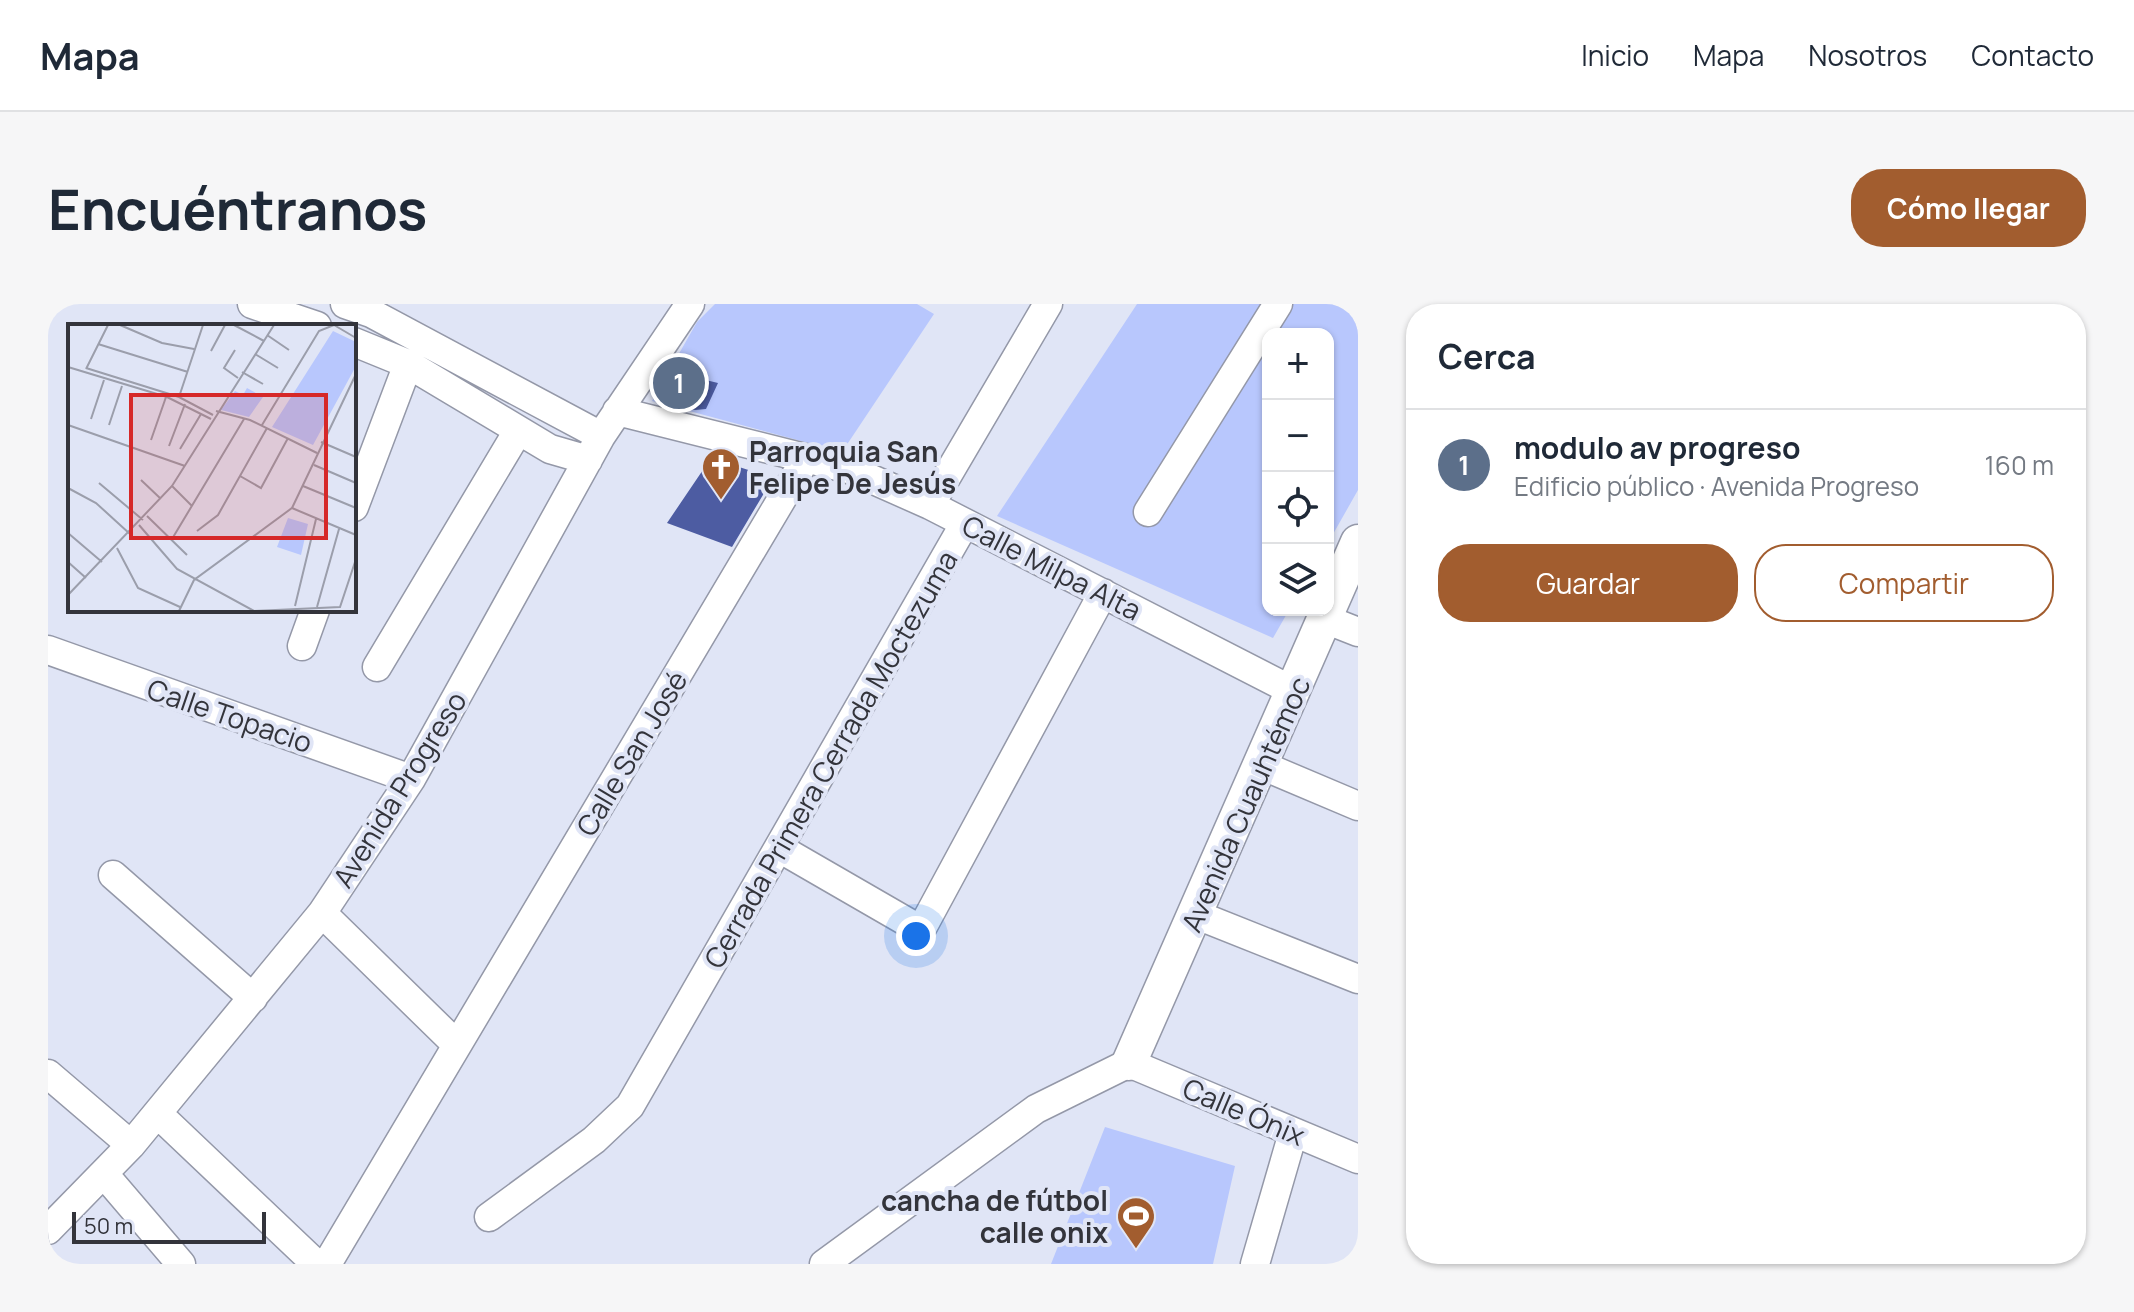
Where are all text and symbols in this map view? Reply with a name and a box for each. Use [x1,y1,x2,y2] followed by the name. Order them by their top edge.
[40,29,140,81] text: Mapa
[1581,36,1649,74] text: Inicio
[1693,36,1764,74] text: Mapa
[1808,36,1927,74] text: Nosotros
[1971,36,2094,74] text: Contacto
[1851,169,2086,247] button: Cómo llegar
[48,170,427,247] text: Encuéntranos
[68,324,356,612] inset map
[1262,328,1334,616] map controls
[1262,328,1334,400] button: +
[1438,333,1536,379] text: Cerca
[653,353,705,413] pin: 1
[1262,400,1334,472] button: −
[1514,427,1800,468] text: modulo av progreso
[749,432,956,502] place label: Parroquia San Felipe De Jesús
[700,446,742,501] church icon: Parroquia San Felipe De Jesús
[1458,447,1470,483] text: 1
[1985,447,2054,483] text: 160 m
[1514,468,1919,504] text: Edificio público · Avenida Progreso
[1262,472,1334,544] button: locate
[956,506,1148,628] street label: Calle Milpa Alta
[694,543,966,975] street label: Cerrada Primera Cerrada Moctezuma
[1262,544,1334,616] button: layers
[1438,544,1738,622] button: Guardar
[1754,544,2054,622] button: Compartir
[567,663,695,843] street label: Calle San José
[143,669,317,761] street label: Calle Topacio
[1172,670,1318,938] street label: Avenida Cuauhtémoc
[323,684,475,894] street label: Avenida Progreso
[896,916,936,956] your location
[1177,1068,1311,1154] street label: Calle Ónix
[881,1181,1108,1251] place label: cancha de fútbol calle onix
[1115,1195,1157,1250] sports icon: cancha de fútbol calle onix
[72,1208,266,1244] scale bar
[84,1211,133,1241] text: 50 m

